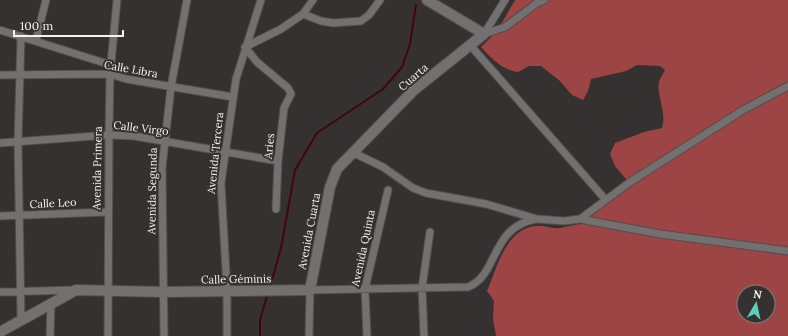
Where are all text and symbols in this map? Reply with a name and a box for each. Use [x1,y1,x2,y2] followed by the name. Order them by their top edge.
[14,12,123,38] scale bar
[20,18,53,33] text: 100 m
[103,57,159,81] street label: Calle Libra
[395,60,431,94] street label: Cuarta
[204,111,226,196] street label: Avenida Tercera
[113,118,169,138] street label: Calle Virgo
[89,126,105,211] street label: Avenida Primera
[261,132,277,161] street label: Aries
[144,147,160,236] street label: Avenida Segunda
[295,191,323,271] street label: Avenida Cuarta
[29,195,77,211] street label: Calle Leo
[348,208,378,289] street label: Avenida Quinta
[201,271,271,287] street label: Calle Géminis
[736,284,776,324] north arrow
[752,287,763,302] text: N

